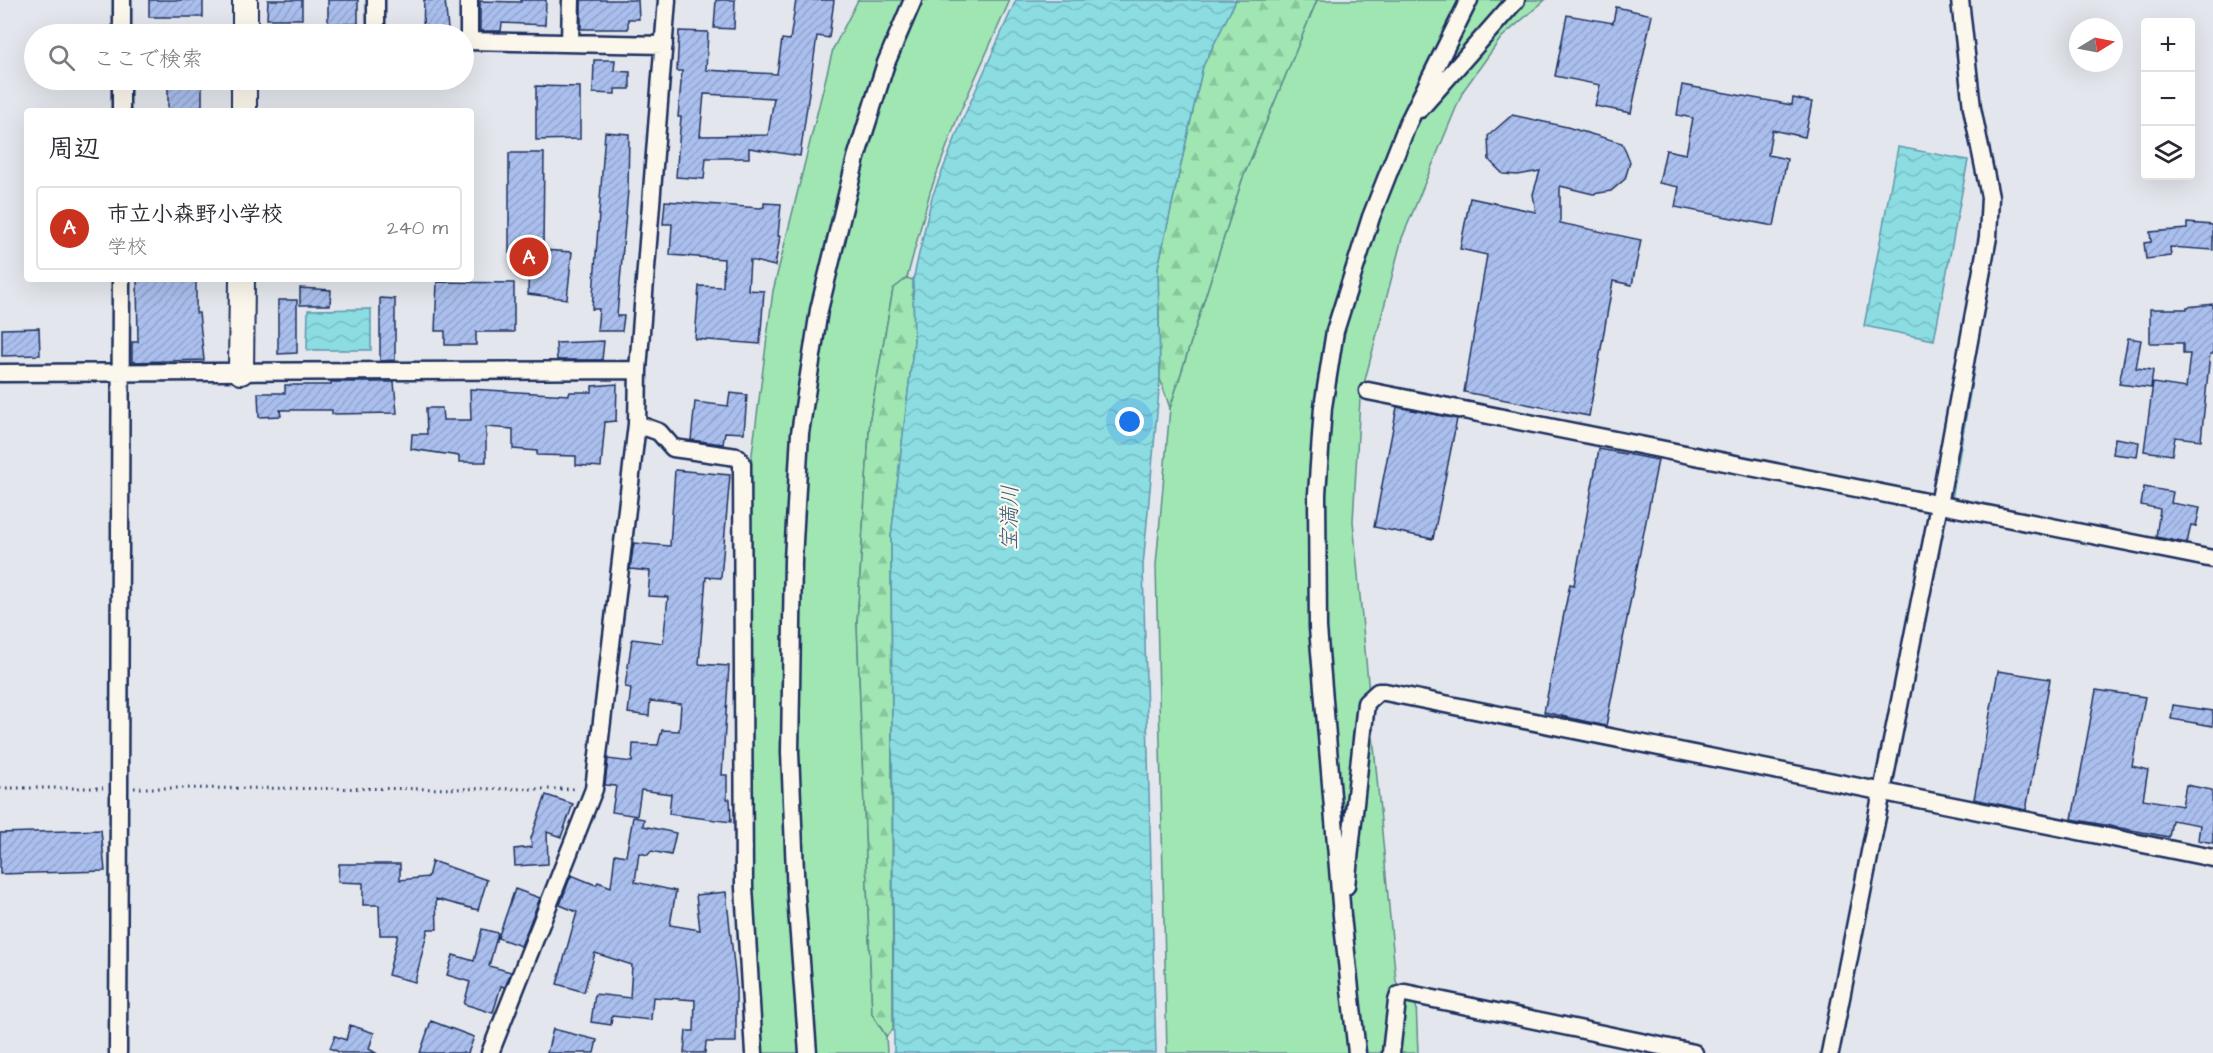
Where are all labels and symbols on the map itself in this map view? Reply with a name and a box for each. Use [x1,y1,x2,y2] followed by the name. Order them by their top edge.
[2069,18,2123,72] north arrow
[510,234,548,280] pin: A
[1115,407,1144,436] your location
[994,485,1026,551] water label: 宝満川

